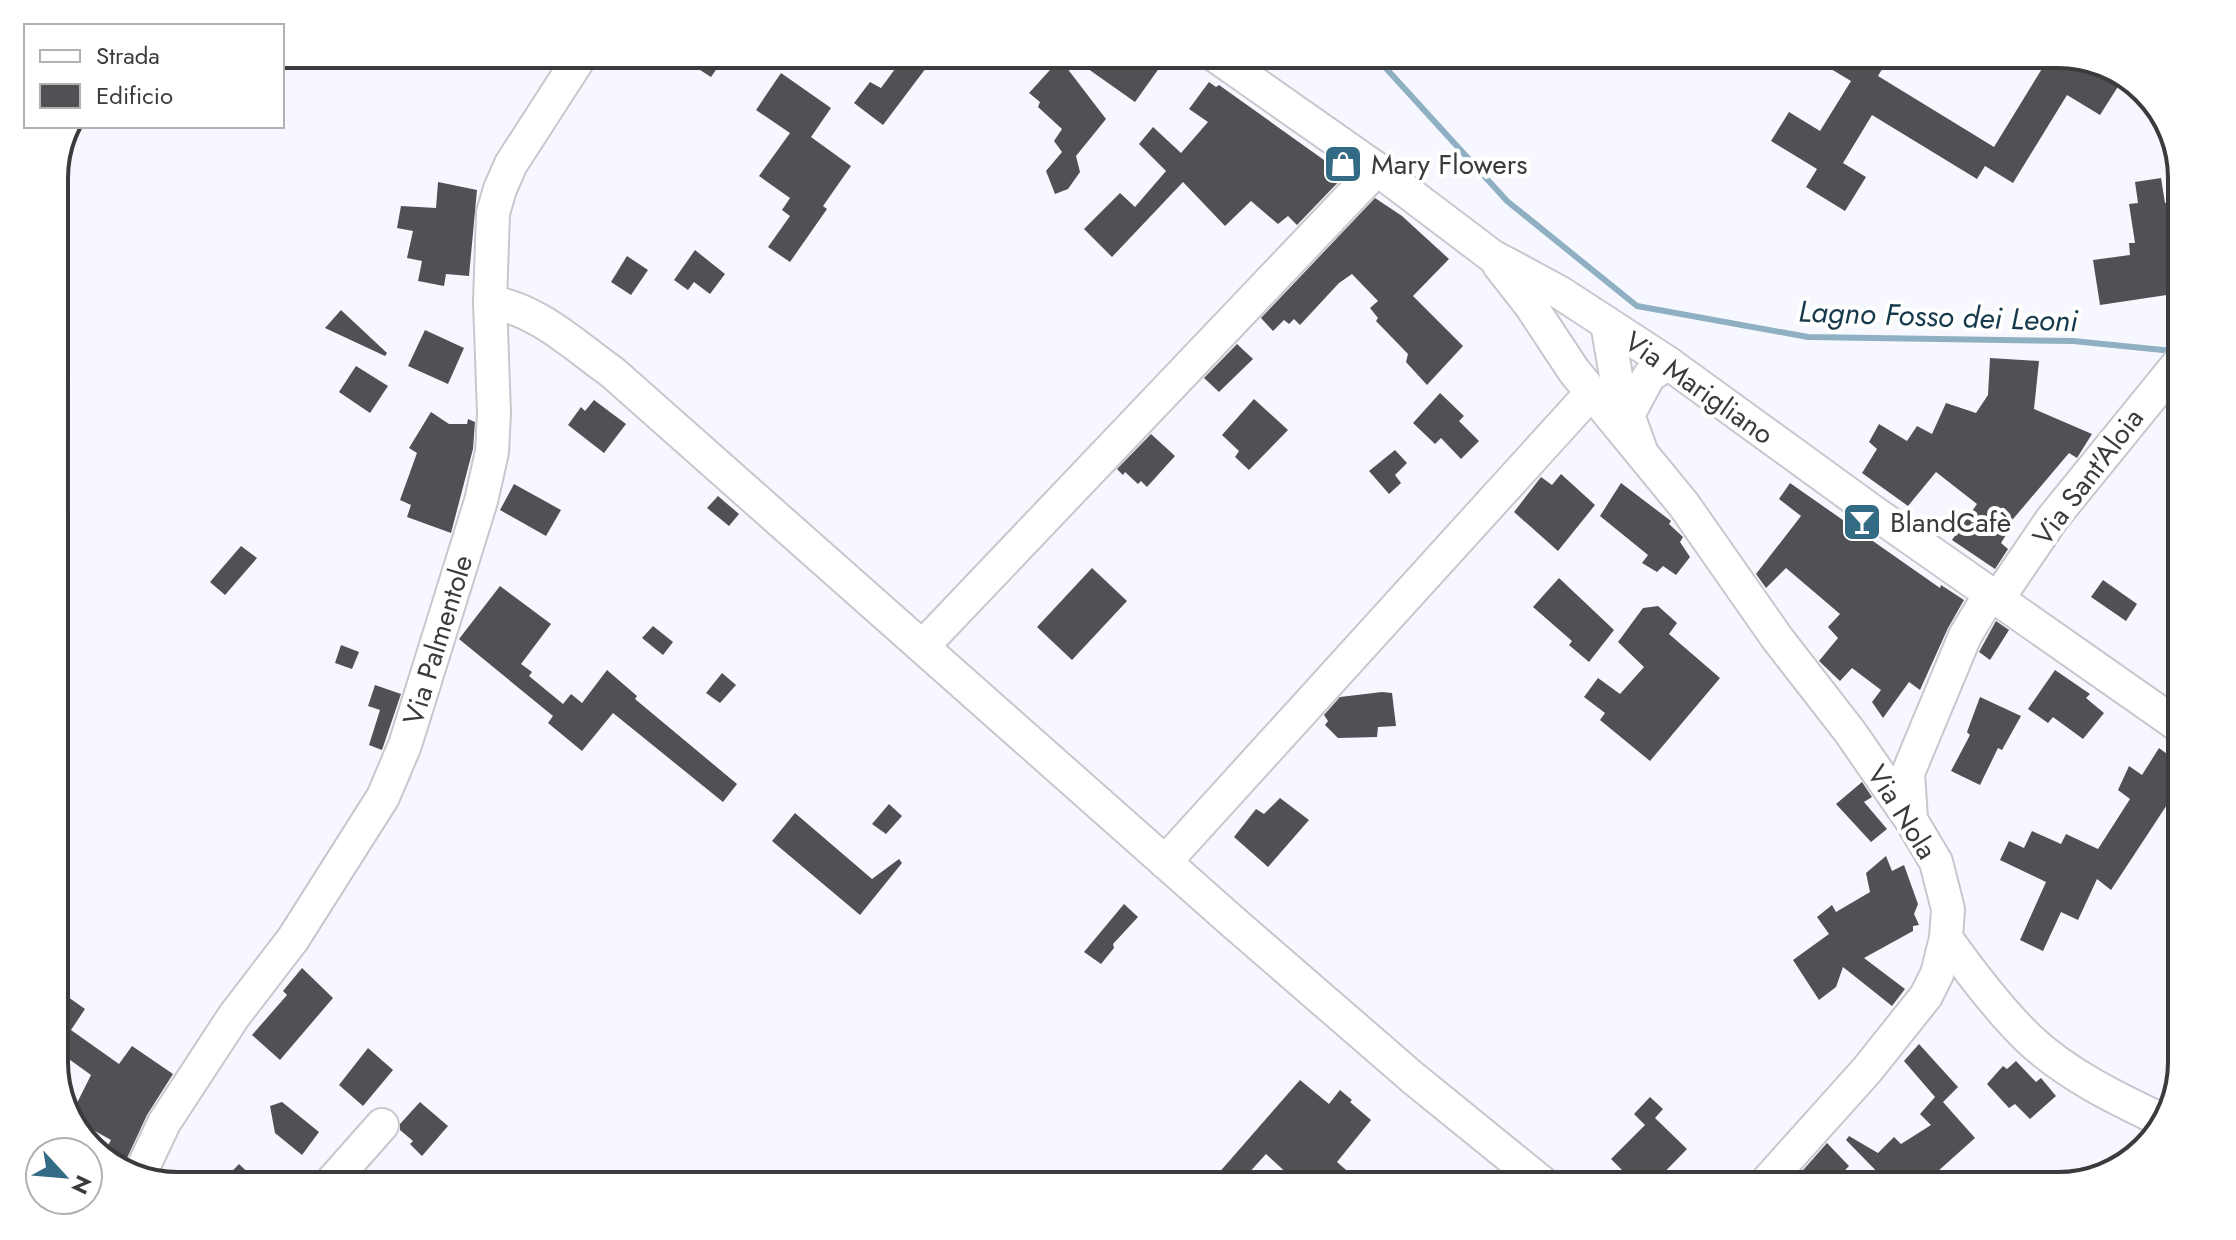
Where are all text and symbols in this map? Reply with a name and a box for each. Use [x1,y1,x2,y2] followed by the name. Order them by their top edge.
[24,24,284,128] legend
[96,38,160,73] text: Strada
[96,78,173,113] text: Edificio
[1322,143,1364,185] shop icon: Mary Flowers
[1371,144,1528,185] place label: Mary Flowers
[1798,290,2079,342] water label: Lagno Fosso dei Leoni
[1616,321,1782,455] street label: Via Marigliano
[2023,400,2153,554] street label: Via Sant'Aloia
[1841,501,1883,543] bar icon: BlandCafè
[1890,502,2011,543] place label: BlandCafè
[393,550,483,730] street label: Via Palmentole
[1857,757,1947,867] street label: Via Nola
[24,1136,104,1216] north arrow
[64,1170,100,1200] text: N

